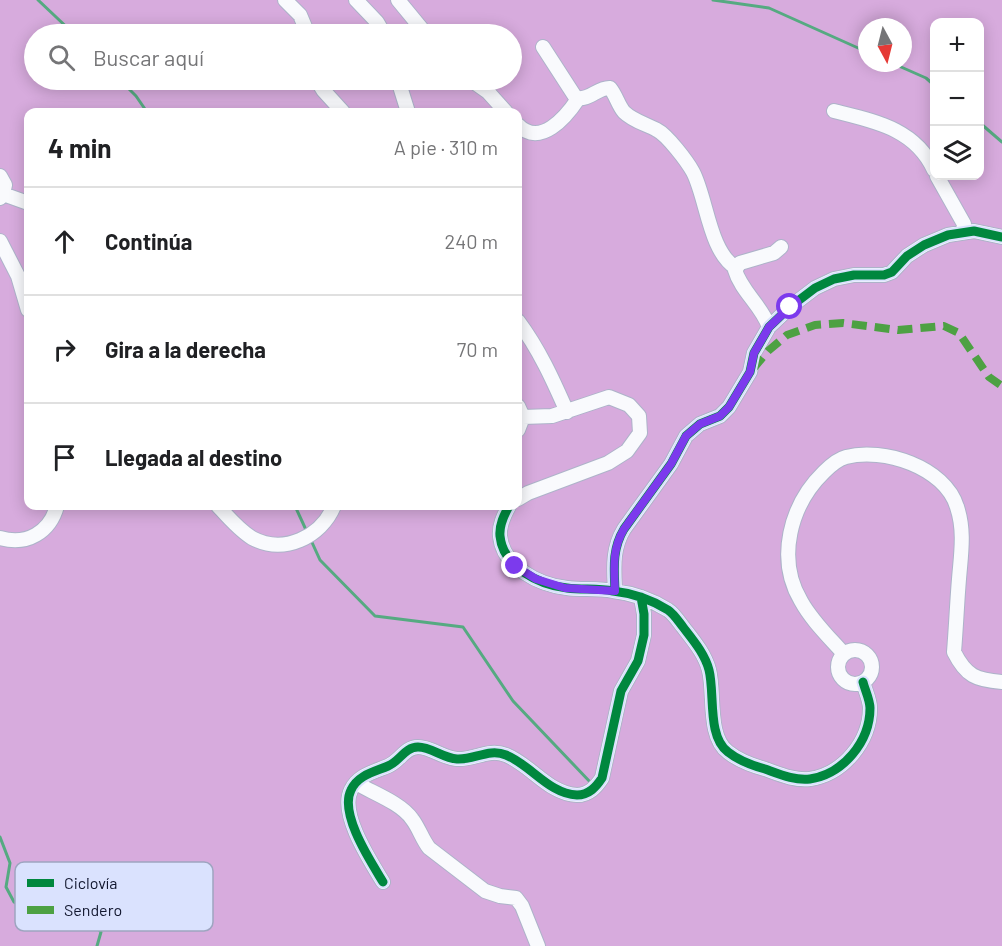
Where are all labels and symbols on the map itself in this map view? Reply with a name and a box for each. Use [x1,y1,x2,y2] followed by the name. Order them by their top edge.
[858,18,912,72] north arrow
[776,293,802,319] route start
[501,552,527,578] route end
[15,862,213,931] legend
[64,873,117,892] text: Ciclovía
[64,900,122,919] text: Sendero

